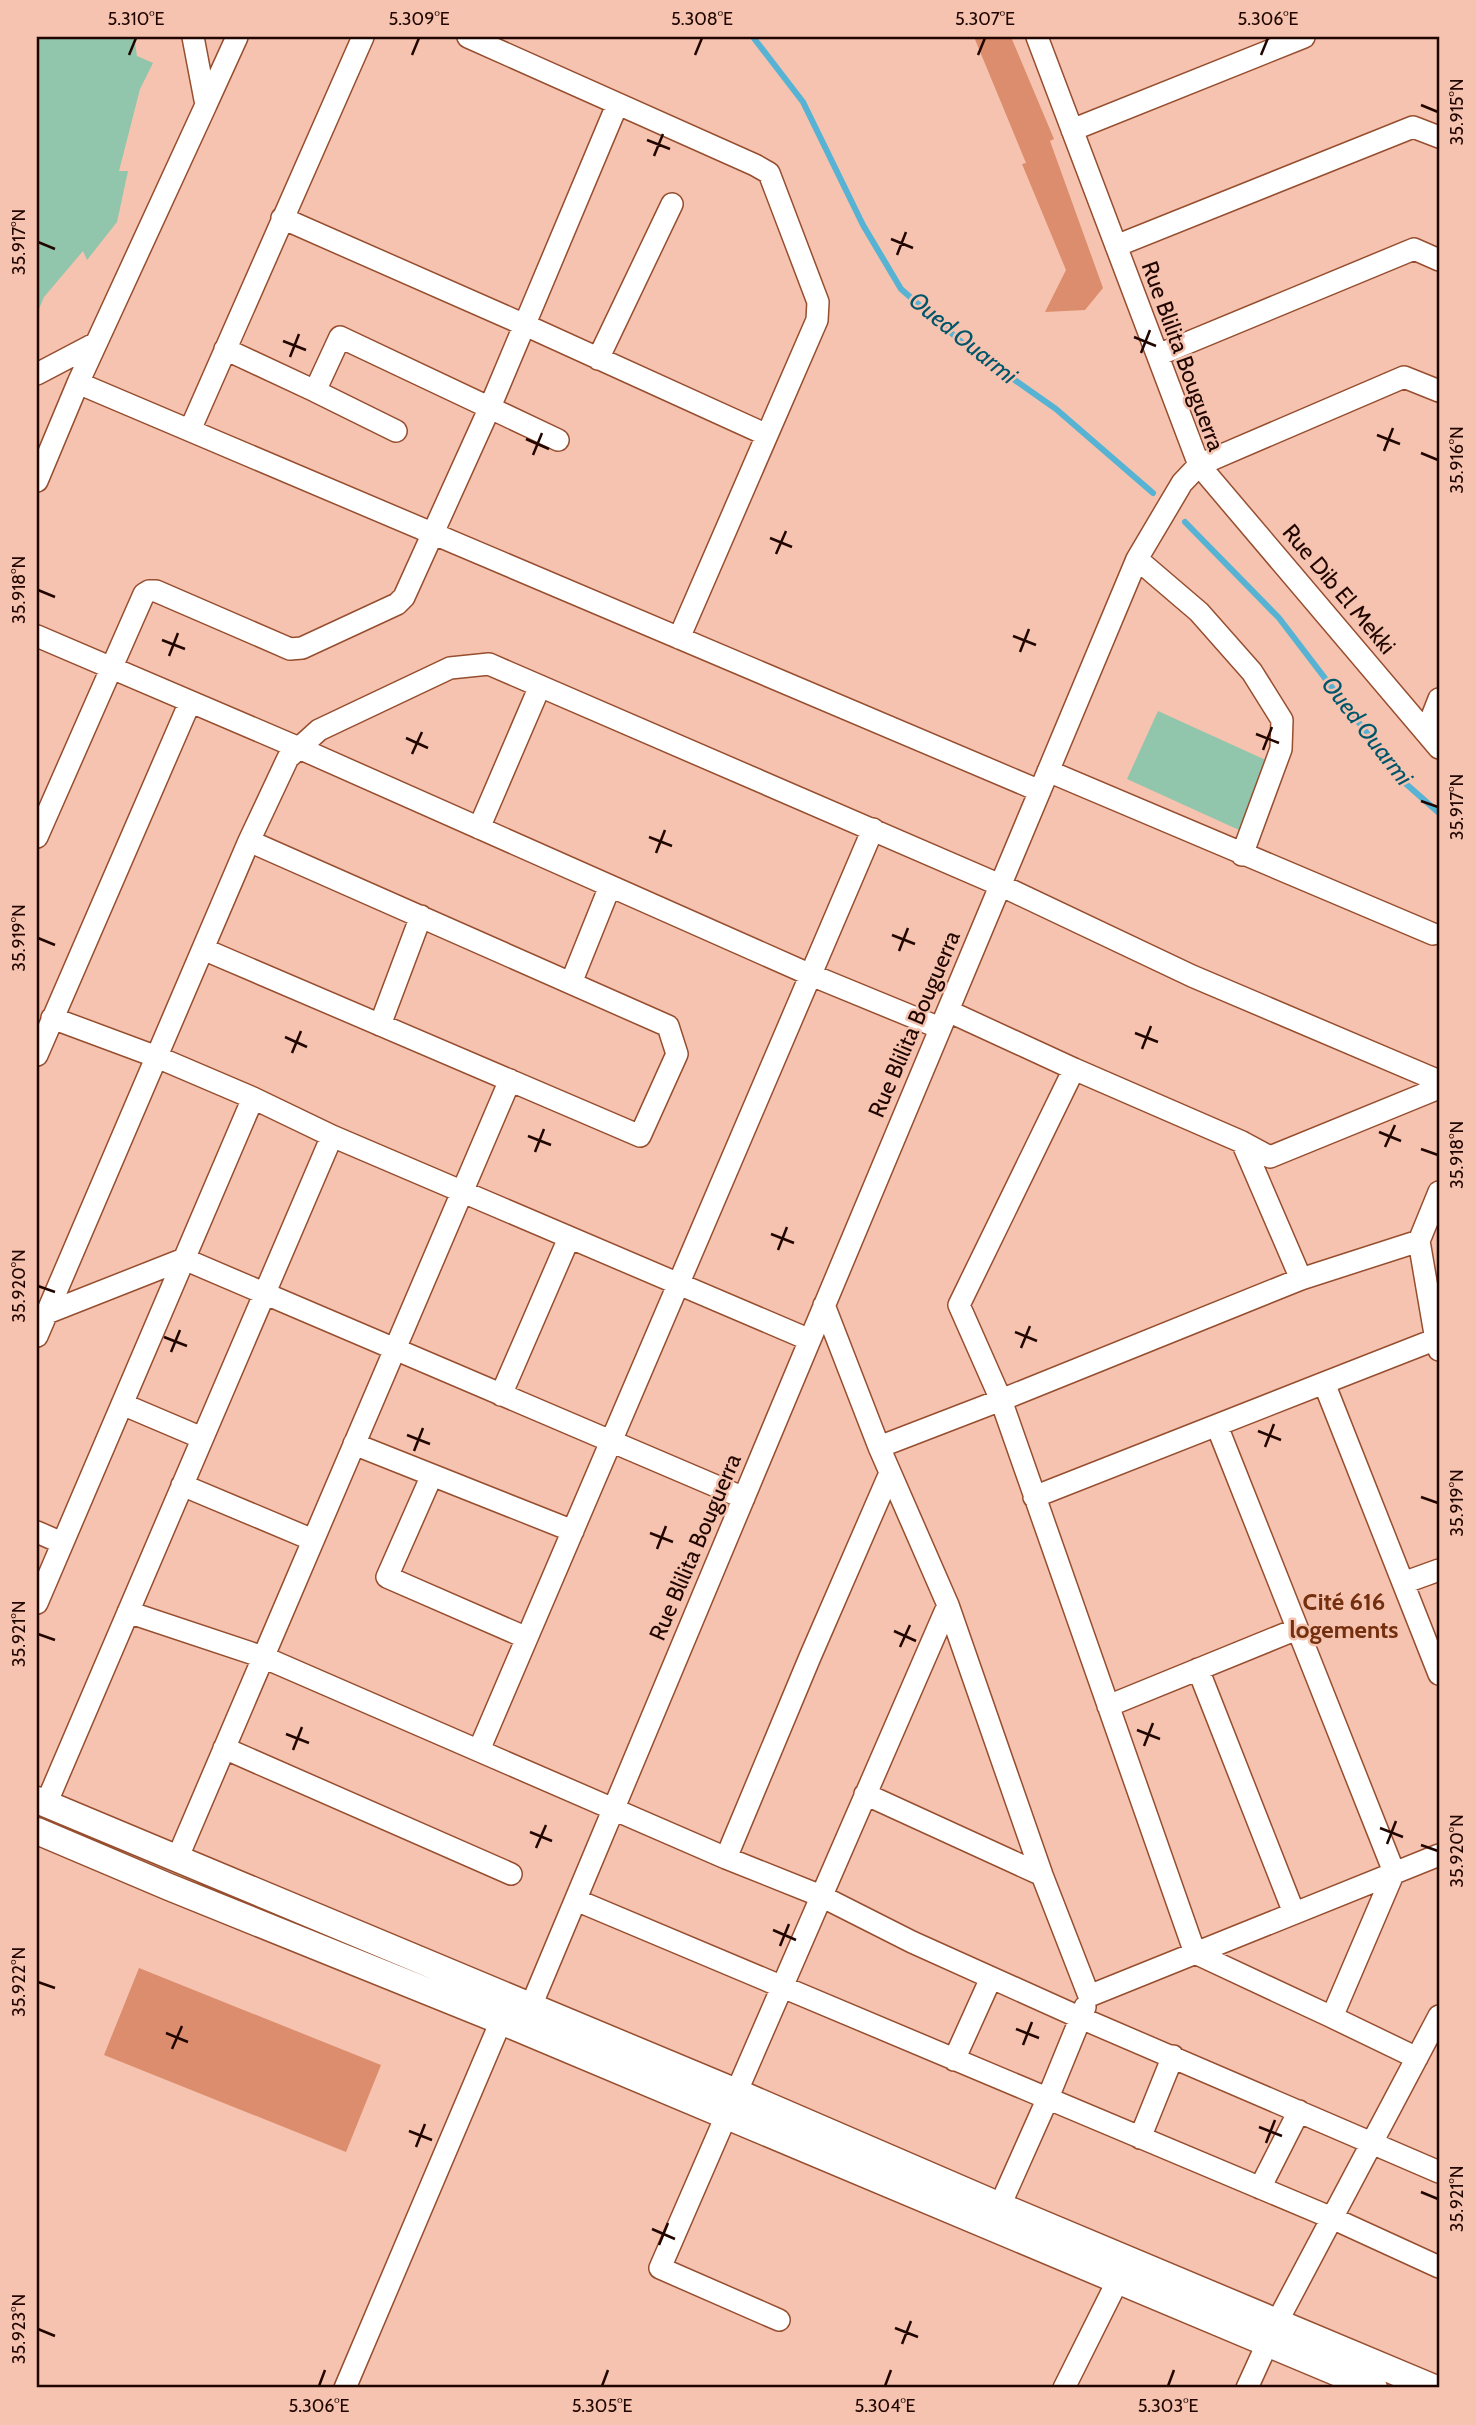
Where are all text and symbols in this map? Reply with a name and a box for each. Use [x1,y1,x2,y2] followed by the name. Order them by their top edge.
[108,8,164,30] text: 5.310°E
[388,8,450,30] text: 5.309°E
[671,8,733,30] text: 5.308°E
[955,8,1015,30] text: 5.307°E
[1237,8,1299,30] text: 5.306°E
[1446,79,1468,145] text: 35.915°N
[8,209,30,275] text: 35.917°N
[1136,257,1230,455] street label: Rue Blilita Bouguerra
[903,285,1024,391] water label: Oued Ouarmi
[1446,426,1468,494] text: 35.916°N
[1277,518,1401,660] street label: Rue Dib El Mekki
[8,556,30,624] text: 35.918°N
[1316,670,1420,792] water label: Oued Ouarmi
[1446,774,1468,840] text: 35.917°N
[8,904,30,972] text: 35.919°N
[862,927,966,1121] street label: Rue Blilita Bouguerra
[1446,1121,1468,1189] text: 35.918°N
[8,1249,30,1323] text: 35.920°N
[643,1450,747,1644] street label: Rue Blilita Bouguerra
[1446,1469,1468,1537] text: 35.919°N
[1290,1587,1398,1644] district label: Cité 616 logements
[8,1601,30,1667] text: 35.921°N
[1446,1814,1468,1888] text: 35.920°N
[8,1947,30,2017] text: 35.922°N
[1446,2166,1468,2232] text: 35.921°N
[8,2294,30,2364] text: 35.923°N
[288,2395,350,2417] text: 5.306°E
[572,2395,632,2417] text: 5.305°E
[854,2395,916,2417] text: 5.304°E
[1138,2395,1198,2417] text: 5.303°E

